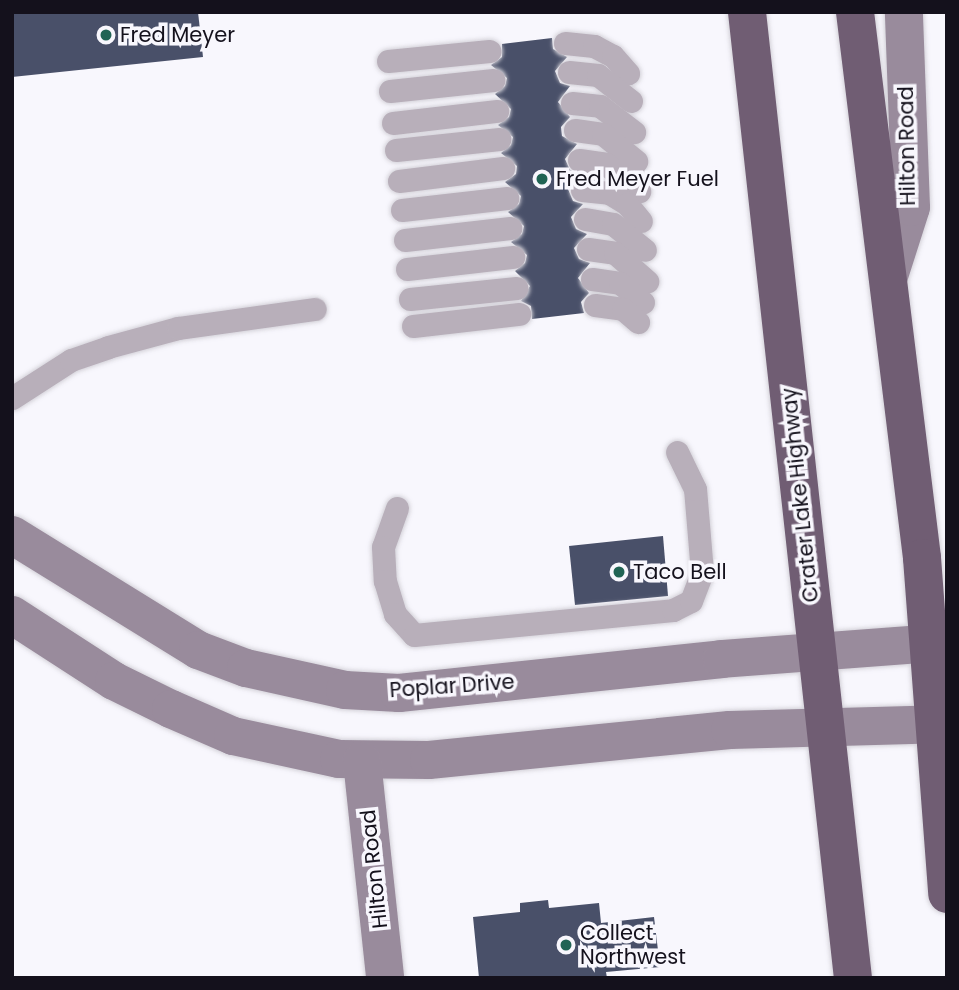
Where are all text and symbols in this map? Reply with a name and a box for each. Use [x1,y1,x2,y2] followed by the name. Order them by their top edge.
[120,22,235,48] place label: Fred Meyer
[98,27,114,43] marker: Fred Meyer
[893,86,921,206] street label: Hilton Road
[556,166,719,192] place label: Fred Meyer Fuel
[534,171,550,187] marker: Fred Meyer Fuel
[776,386,824,604] street label: Crater Lake Highway
[633,559,727,585] place label: Taco Bell
[611,564,627,580] marker: Taco Bell
[389,669,515,703] street label: Poplar Drive
[355,808,393,930] street label: Hilton Road
[580,920,686,970] place label: Collect Northwest
[558,937,574,953] marker: Collect Northwest

